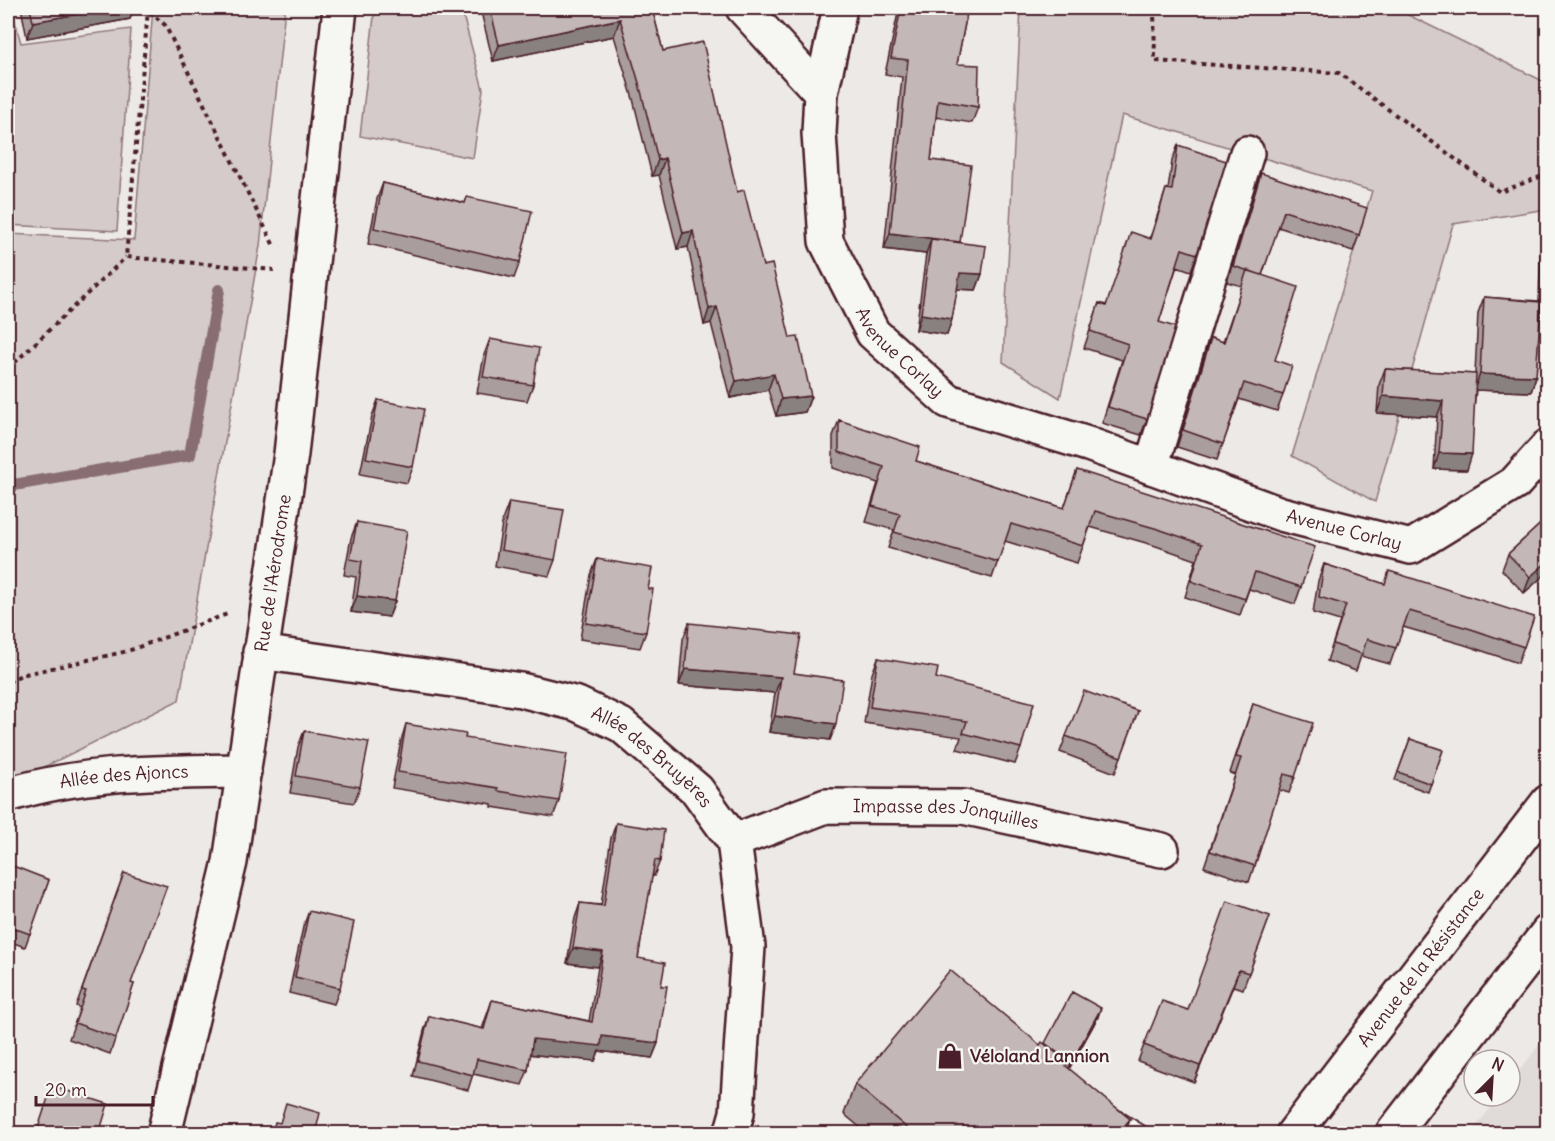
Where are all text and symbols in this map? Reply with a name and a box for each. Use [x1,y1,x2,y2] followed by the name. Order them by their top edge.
[851,303,949,402] street label: Avenue Corlay
[250,493,296,653] street label: Rue de l'Aérodrome
[1284,504,1404,555] street label: Avenue Corlay
[588,701,718,812] street label: Allée des Bruyères
[58,760,189,793] street label: Allée des Ajoncs
[853,794,1041,834] street label: Impasse des Jonquilles
[1352,883,1489,1051] street label: Avenue de la Résistance
[935,1041,965,1071] shop icon: Véloland Lannion
[970,1044,1110,1067] place label: Véloland Lannion
[1462,1048,1522,1108] north arrow
[1489,1053,1507,1076] text: N
[36,1069,153,1107] scale bar
[45,1078,87,1101] text: 20 m

